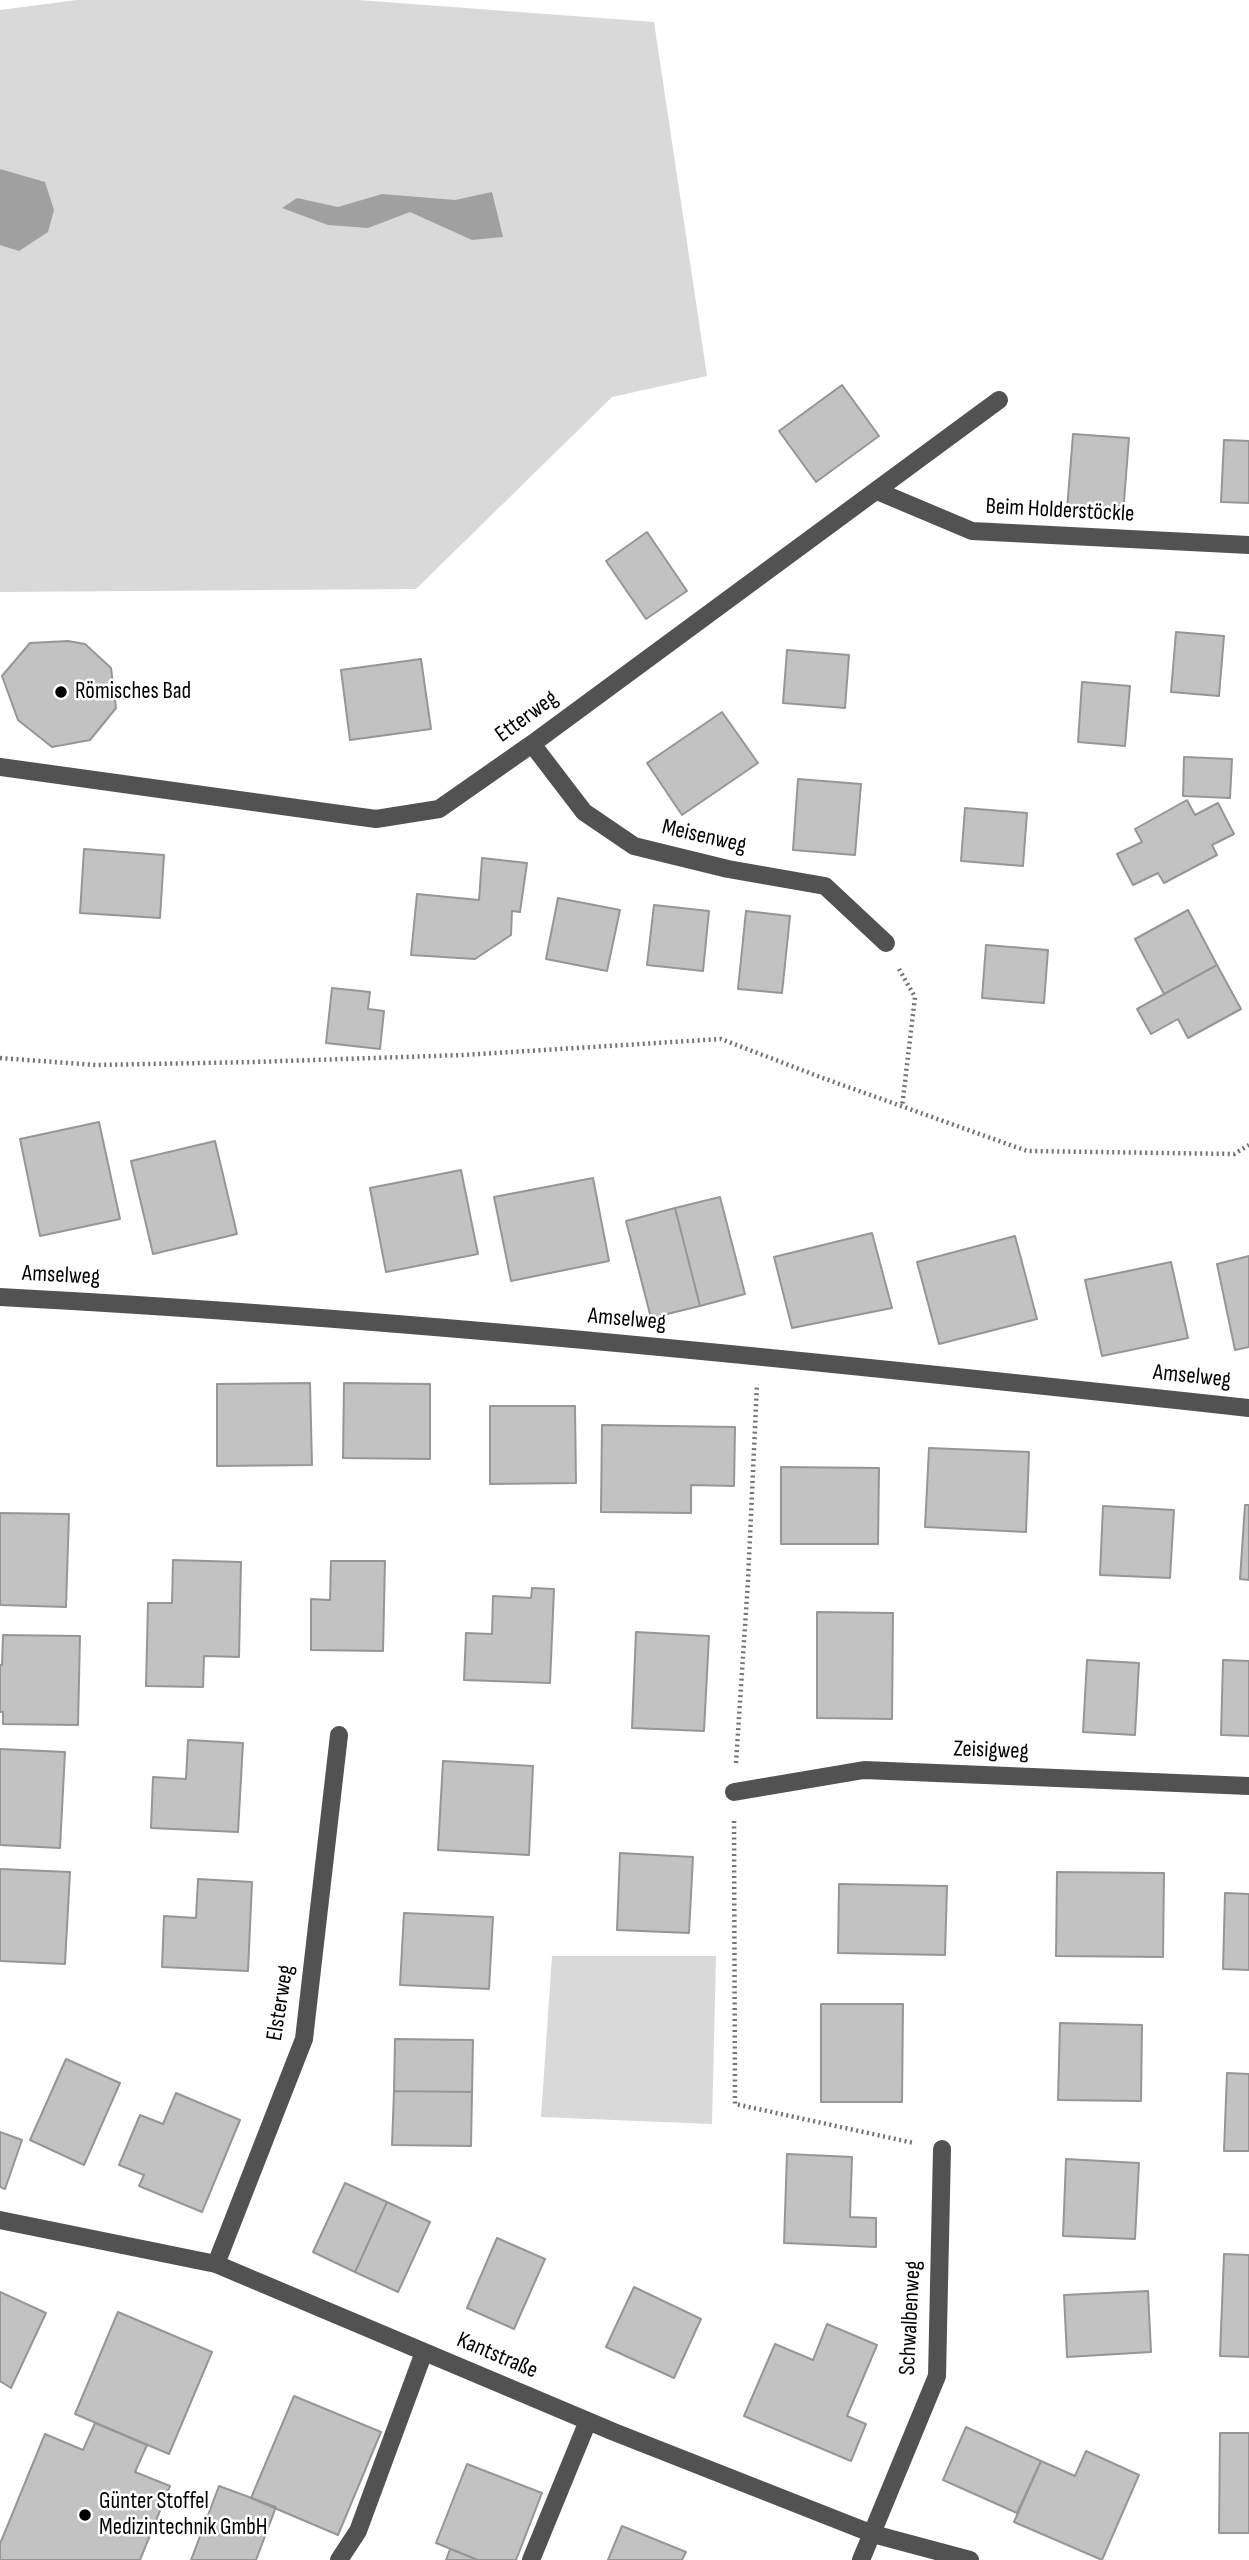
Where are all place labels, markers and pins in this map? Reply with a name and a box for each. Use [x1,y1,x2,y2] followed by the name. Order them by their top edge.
[75,678,191,706] place label: Römisches Bad
[53,684,69,700] marker: Römisches Bad
[99,2488,268,2542] place label: Günter Stoffel Medizintechnik GmbH
[77,2507,93,2523] marker: Günter Stoffel Medizintechnik GmbH

